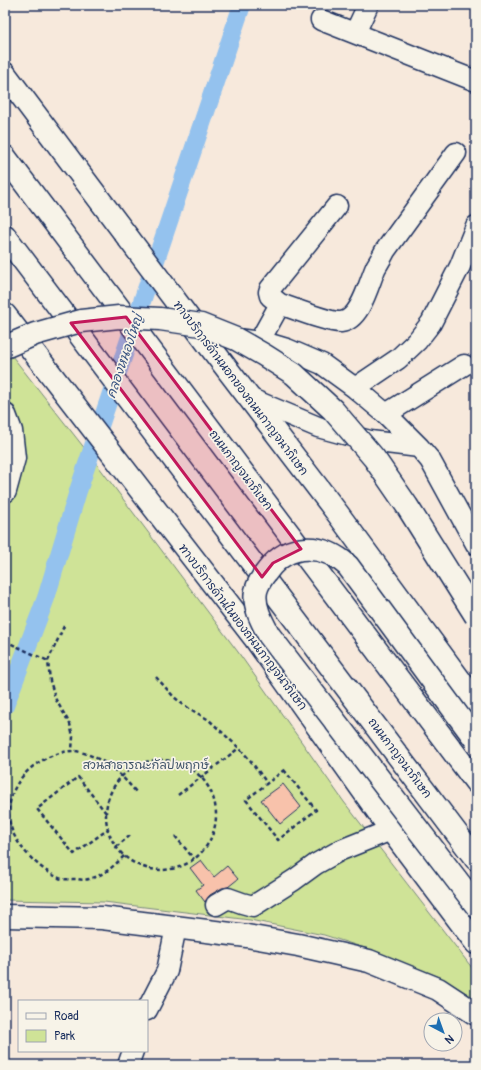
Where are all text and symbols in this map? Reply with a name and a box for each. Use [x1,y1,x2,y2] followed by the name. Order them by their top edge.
[171,298,311,478] street label: ทางบริการด้านนอกของถนนกาญจนาภิเษก
[102,309,148,400] water label: คลองหนองใหญ่
[206,427,276,513] street label: ถนนกาญจนาภิเษก
[175,541,311,713] street label: ทางบริการด้านในของถนนกาญจนาภิเษก
[365,715,435,801] street label: ถนนกาญจนาภิเษก
[83,757,210,773] park label: สวนสาธารณะกัลปพฤกษ์
[18,1000,148,1052] legend
[54,1009,79,1024] text: Road
[423,1012,463,1052] north arrow
[54,1029,75,1044] text: Park
[442,1032,456,1047] text: N

